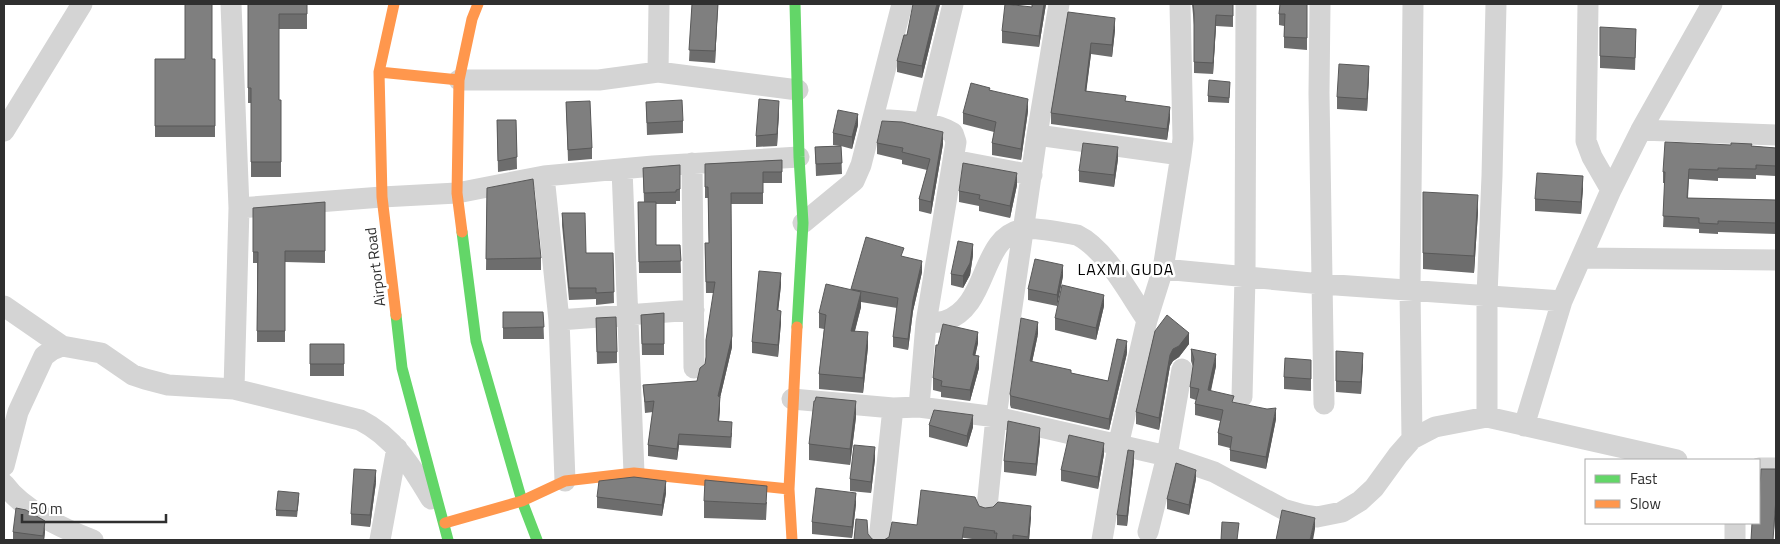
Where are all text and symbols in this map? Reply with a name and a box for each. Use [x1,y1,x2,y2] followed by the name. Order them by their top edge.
[359,226,391,308] street label: Airport Road
[1078,257,1174,281] district label: LAXMI GUDA
[1585,459,1760,524] legend
[1630,467,1658,490] text: Fast
[22,492,166,524] scale bar
[1630,492,1661,515] text: Slow
[30,497,63,520] text: 50 m

